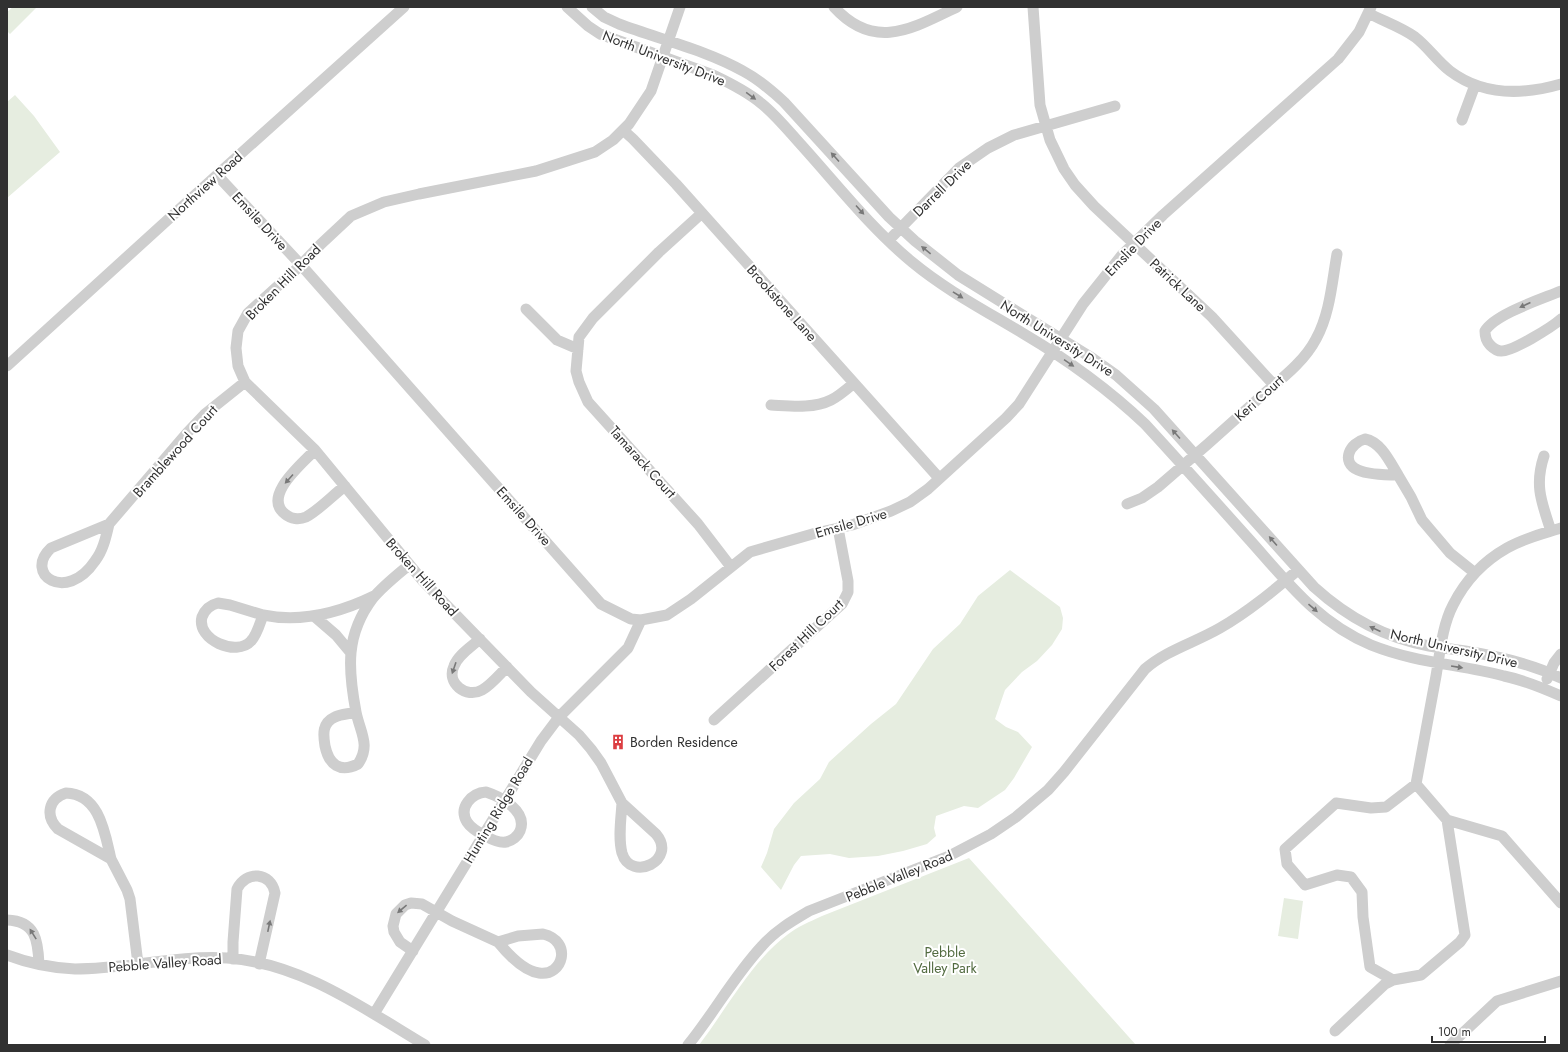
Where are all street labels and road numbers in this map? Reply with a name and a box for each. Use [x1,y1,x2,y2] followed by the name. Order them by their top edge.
[600,25,728,91] street label: North University Drive
[163,147,247,225] street label: Northview Road
[908,155,976,221] street label: Darrell Drive
[228,187,292,255] street label: Emsile Drive
[1100,214,1166,280] street label: Emslie Drive
[241,240,325,324] street label: Broken Hill Road
[1145,254,1211,316] street label: Patrick Lane
[742,260,822,346] street label: Brookstone Lane
[997,295,1117,381] street label: North University Drive
[1230,370,1288,426] street label: Keri Court
[128,400,222,502] street label: Bramblewood Court
[605,422,681,503] street label: Tamarack Court
[492,482,556,550] street label: Emsile Drive
[813,503,889,543] street label: Emsile Drive
[381,533,463,621] street label: Broken Hill Road
[764,594,848,676] street label: Forest Hill Court
[1388,624,1520,672] street label: North University Drive
[458,753,538,867] street label: Hunting Ridge Road
[843,845,955,907] street label: Pebble Valley Road
[108,949,222,977] street label: Pebble Valley Road

